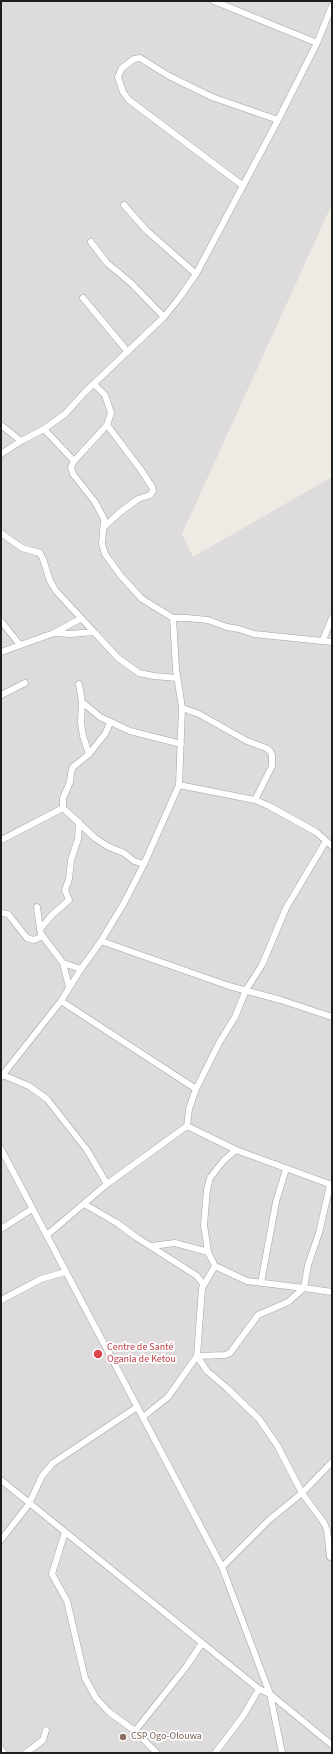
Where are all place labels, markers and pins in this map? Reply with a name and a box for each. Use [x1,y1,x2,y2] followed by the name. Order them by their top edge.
[107,1342,176,1366] place label: Centre de Santé Oganla de Ketou
[92,1348,104,1360] marker: Centre de Santé Oganla de Ketou
[131,1731,202,1743] place label: CSP Ogo-Olouwa
[118,1732,128,1742] marker: CSP Ogo-Olouwa

